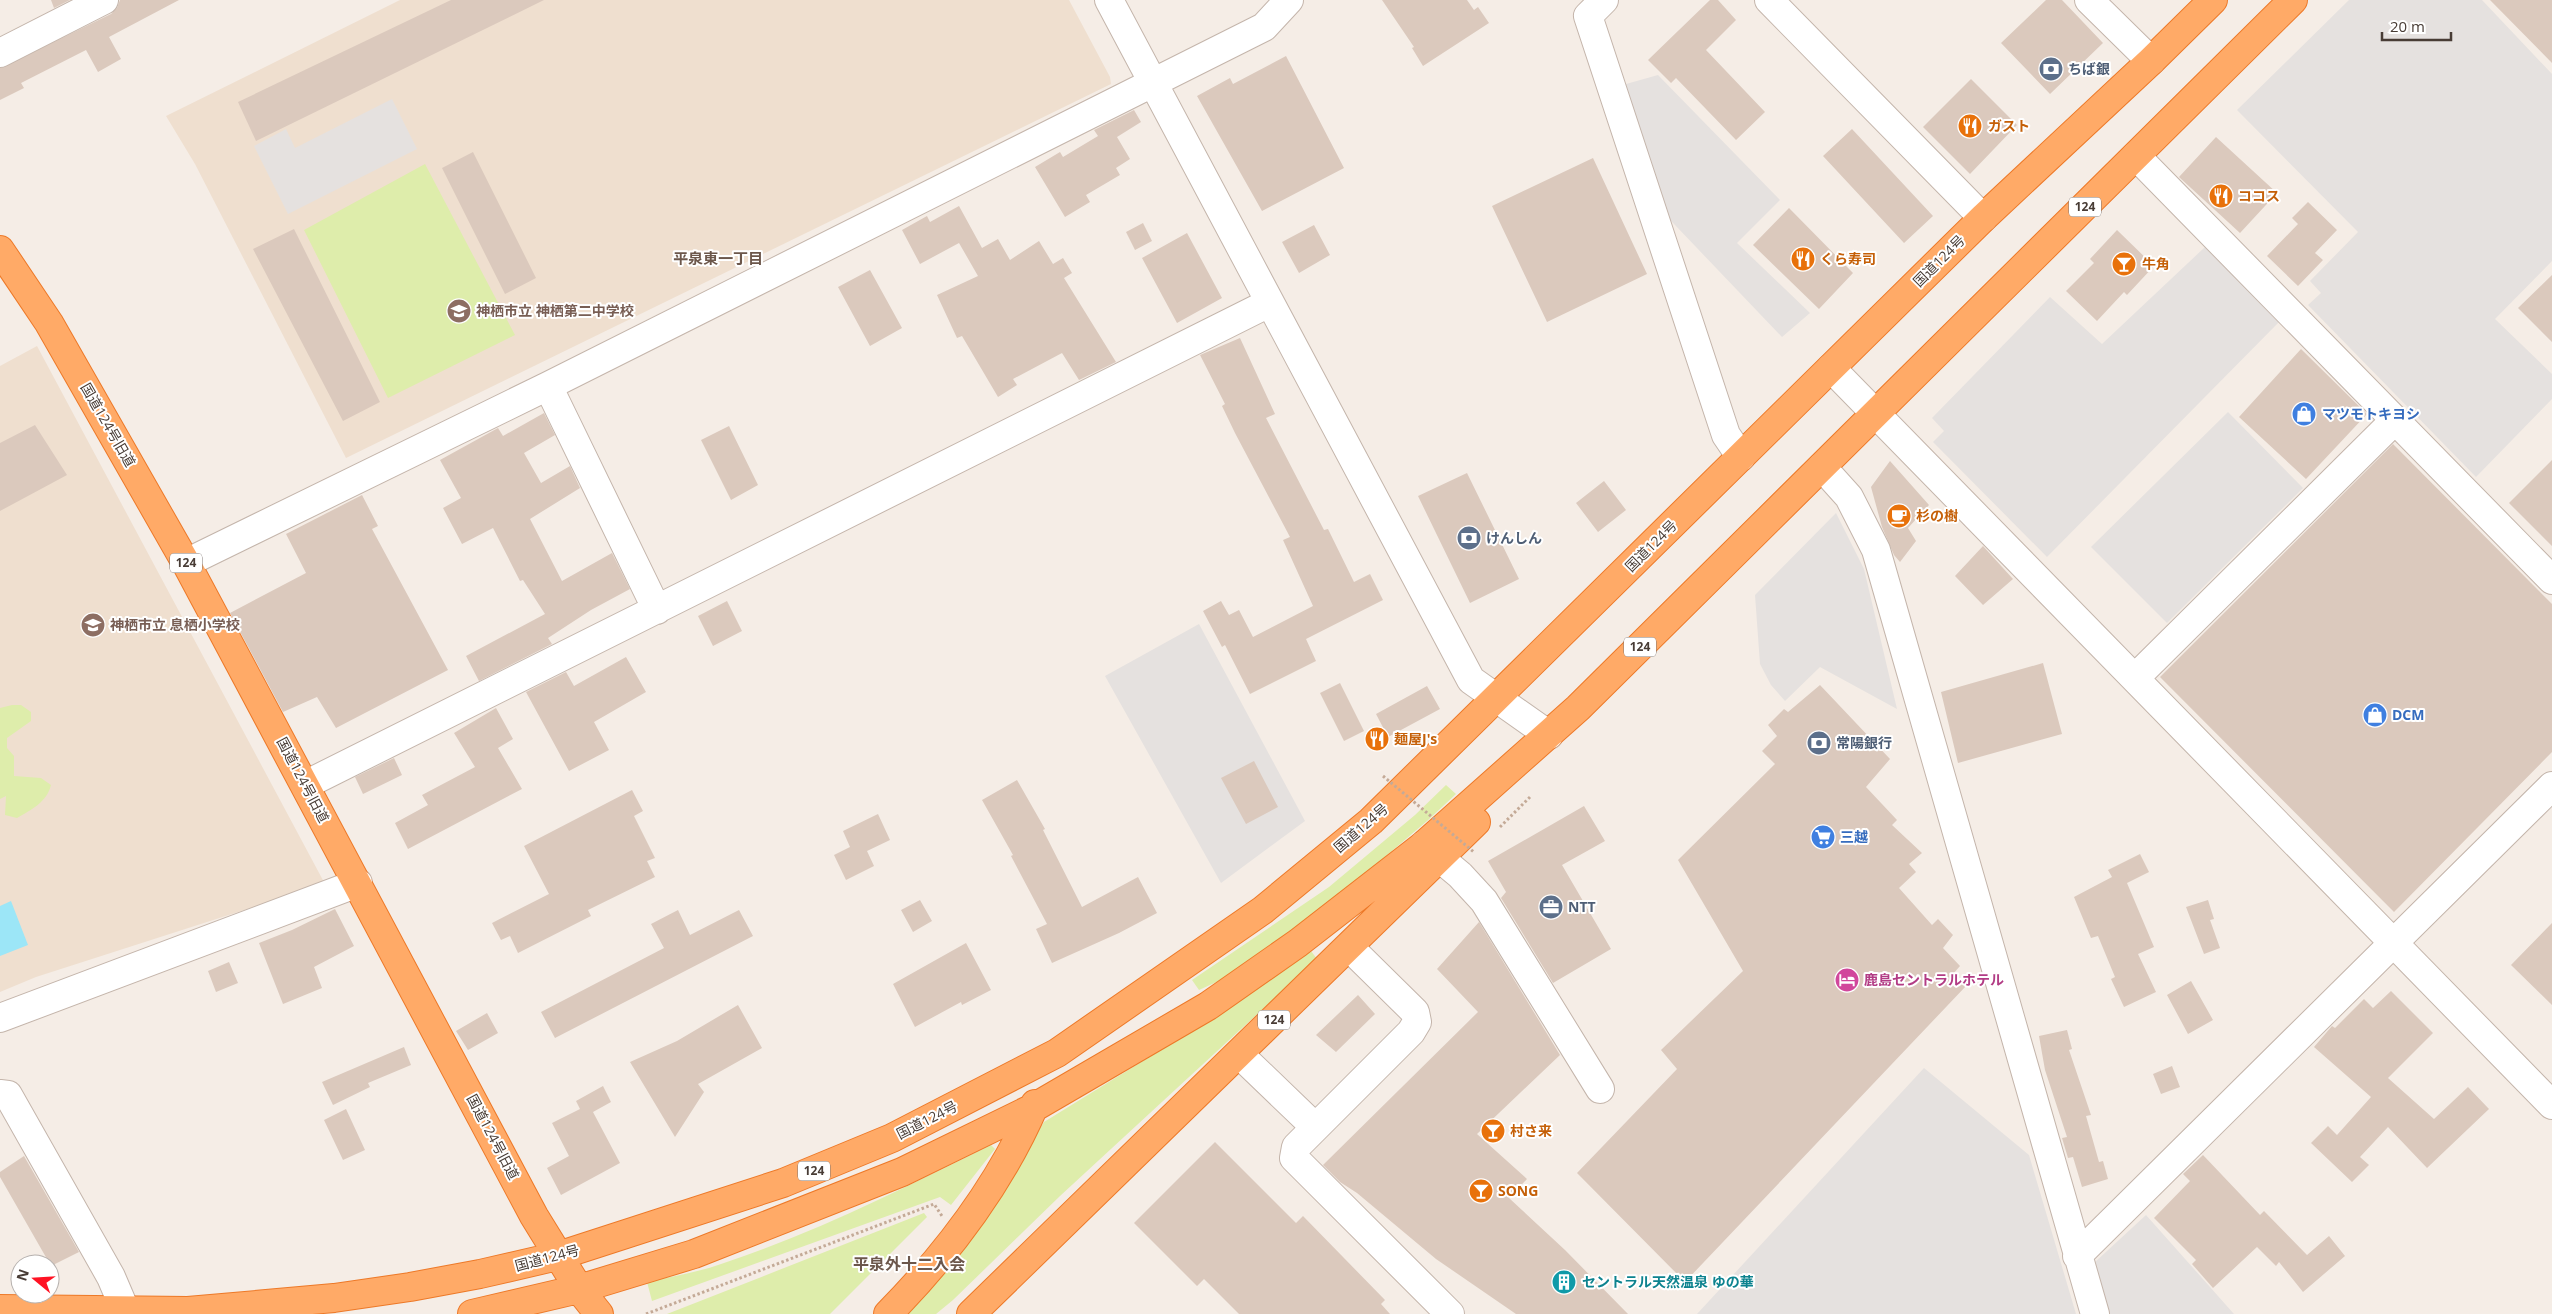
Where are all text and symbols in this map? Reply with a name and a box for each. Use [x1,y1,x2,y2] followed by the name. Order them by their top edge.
[2382,10,2451,42] scale bar
[2390,16,2425,36] text: 20 m
[2038,56,2064,82] bank icon: ちば銀
[2068,59,2110,78] place label: ちば銀
[1957,113,1983,139] restaurant icon: ガスト
[1988,116,2030,135] place label: ガスト
[2208,183,2234,209] restaurant icon: ココス
[2238,186,2280,205] place label: ココス
[2069,198,2101,216] road number: 124
[1909,231,1969,291] street label: 国道124号
[1790,246,1816,272] restaurant icon: くら寿司
[673,248,763,268] district label: 平泉東一丁目
[1820,249,1876,268] place label: くら寿司
[2111,251,2137,277] bar icon: 牛角
[2142,254,2170,273] place label: 牛角
[446,298,472,324] school or university icon: 神栖市立 神栖第二中学校
[476,301,634,320] place label: 神栖市立 神栖第二中学校
[77,379,140,470] street label: 国道124号旧道
[2291,401,2317,427] shop icon: マツモトキヨシ
[2322,404,2420,423] place label: マツモトキヨシ
[1886,503,1912,529] cafe icon: 杉の樹
[1916,506,1958,525] place label: 杉の樹
[1621,516,1681,576] street label: 国道124号
[1456,525,1482,551] bank icon: けんしん
[1486,528,1542,547] place label: けんしん
[170,554,202,572] road number: 124
[80,612,106,638] school or university icon: 神栖市立 息栖小学校
[110,615,240,634] place label: 神栖市立 息栖小学校
[1624,638,1656,656] road number: 124
[2362,702,2388,728] shop icon: DCM
[2392,705,2424,724] place label: DCM
[1364,726,1390,752] restaurant icon: 麺屋J's
[1394,729,1437,748] place label: 麺屋J's
[1806,730,1832,756] bank icon: 常陽銀行
[1836,733,1892,752] place label: 常陽銀行
[273,734,334,826] street label: 国道124号旧道
[1330,799,1392,856] street label: 国道124号
[1810,824,1836,850] supermarket icon: 三越
[1840,827,1868,846] place label: 三越
[1538,894,1564,920] office icon: NTT
[1568,897,1596,916] place label: NTT
[1834,967,1860,993] hotel icon: 鹿島セントラルホテル
[1864,970,2004,989] place label: 鹿島セントラルホテル
[1258,1010,1290,1030] road number: 124
[463,1091,524,1183] street label: 国道124号旧道
[893,1096,960,1143] street label: 国道124号
[1480,1118,1506,1144] bar icon: 村さ来
[1510,1121,1552,1140] place label: 村さ来
[798,1162,830,1180] road number: 124
[1468,1178,1494,1204] bar icon: SONG
[1498,1181,1538,1200] place label: SONG
[513,1240,581,1275] street label: 国道124号
[853,1253,965,1275] district label: 平泉外十二入会
[10,1254,60,1304] north arrow
[11,1266,33,1283] text: N
[1551,1269,1577,1295] building icon: セントラル天然温泉 ゆの華
[1582,1272,1754,1291] place label: セントラル天然温泉 ゆの華

